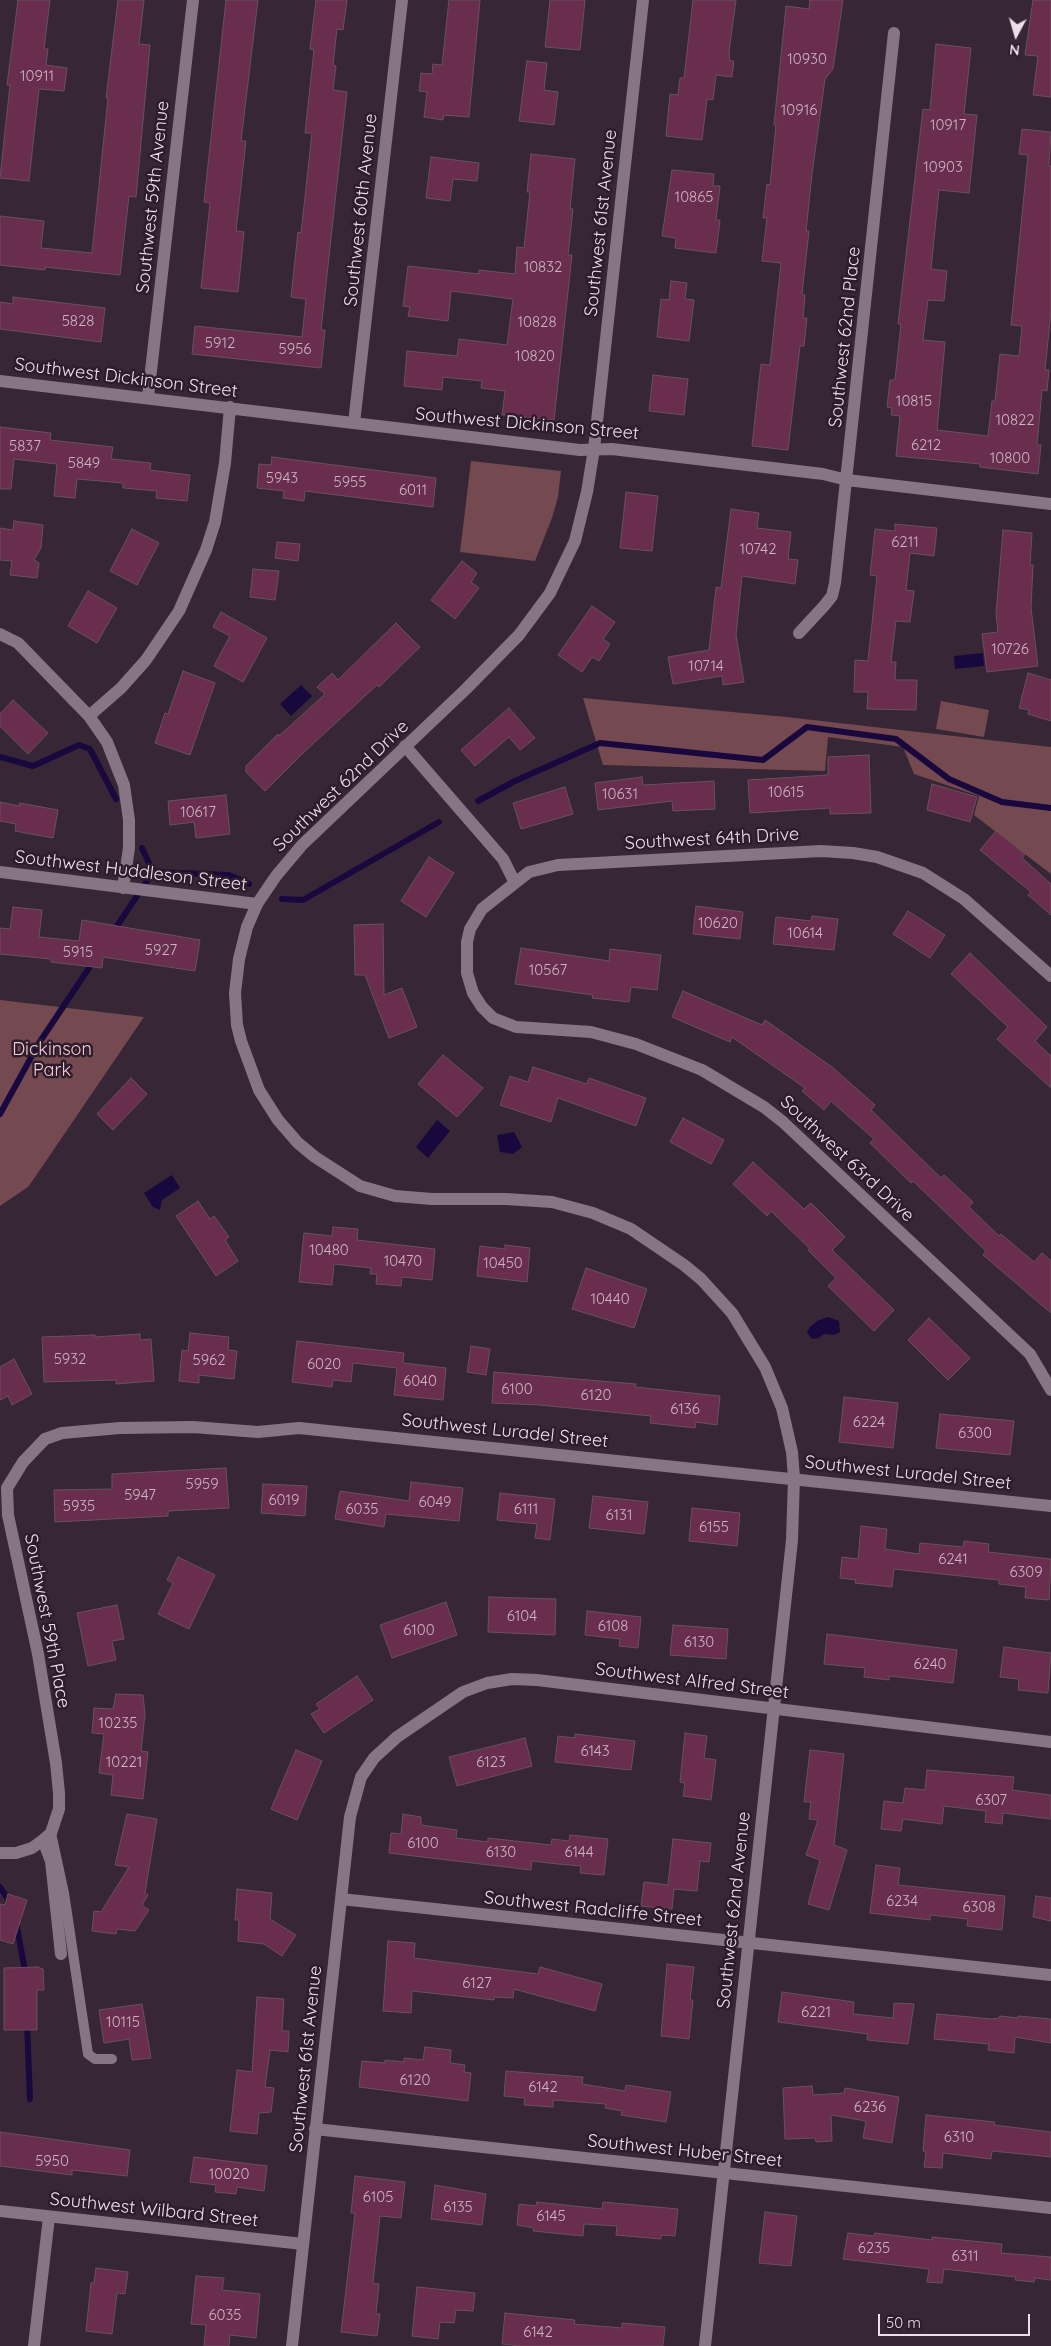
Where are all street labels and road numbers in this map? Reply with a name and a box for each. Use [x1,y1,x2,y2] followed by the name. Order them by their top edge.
[132,100,174,294] street label: Southwest 59th Avenue
[340,112,382,308] street label: Southwest 60th Avenue
[580,128,622,318] street label: Southwest 61st Avenue
[825,245,865,429] street label: Southwest 62nd Place
[13,354,239,402] street label: Southwest Dickinson Street
[414,403,640,445] street label: Southwest Dickinson Street
[269,716,413,856] street label: Southwest 62nd Drive
[624,824,800,854] street label: Southwest 64th Drive
[14,846,248,896] street label: Southwest Huddleson Street
[775,1091,919,1227] street label: Southwest 63rd Drive
[401,1409,609,1453] street label: Southwest Luradel Street
[804,1451,1012,1495] street label: Southwest Luradel Street
[20,1532,74,1710] street label: Southwest 59th Place
[594,1658,790,1704] street label: Southwest Alfred Street
[713,1810,755,2010] street label: Southwest 62nd Avenue
[483,1887,703,1931] street label: Southwest Radcliffe Street
[285,1964,327,2154] street label: Southwest 61st Avenue
[586,2130,784,2172] street label: Southwest Huber Street
[49,2188,259,2232] street label: Southwest Wilbard Street

